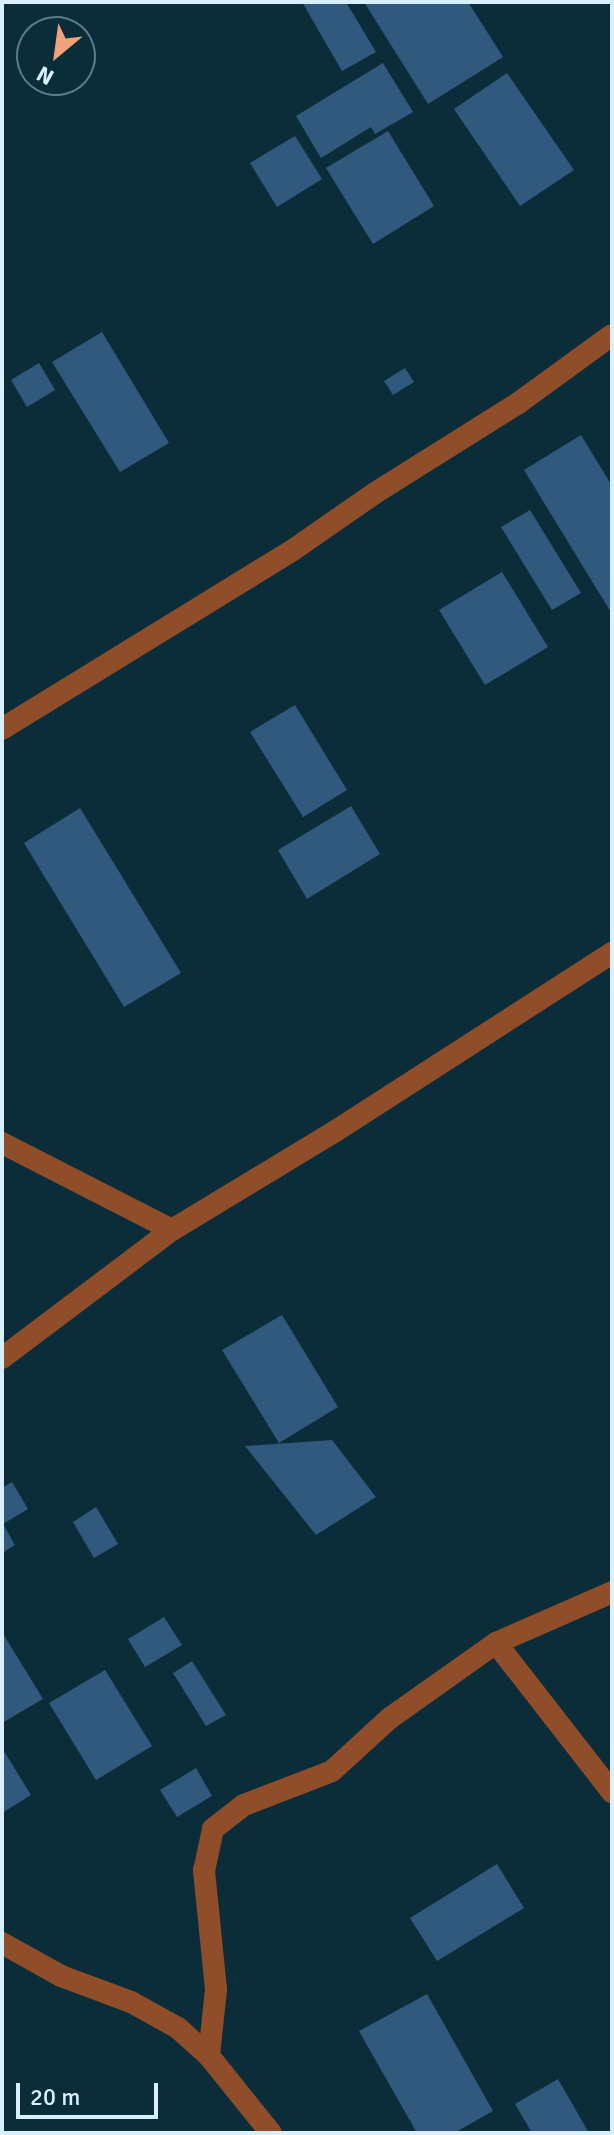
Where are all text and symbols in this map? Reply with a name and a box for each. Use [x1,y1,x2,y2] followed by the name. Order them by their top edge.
[16,16,96,96] north arrow
[32,60,58,91] text: N
[20,2067,162,2117] scale bar
[30,2082,80,2112] text: 20 m

